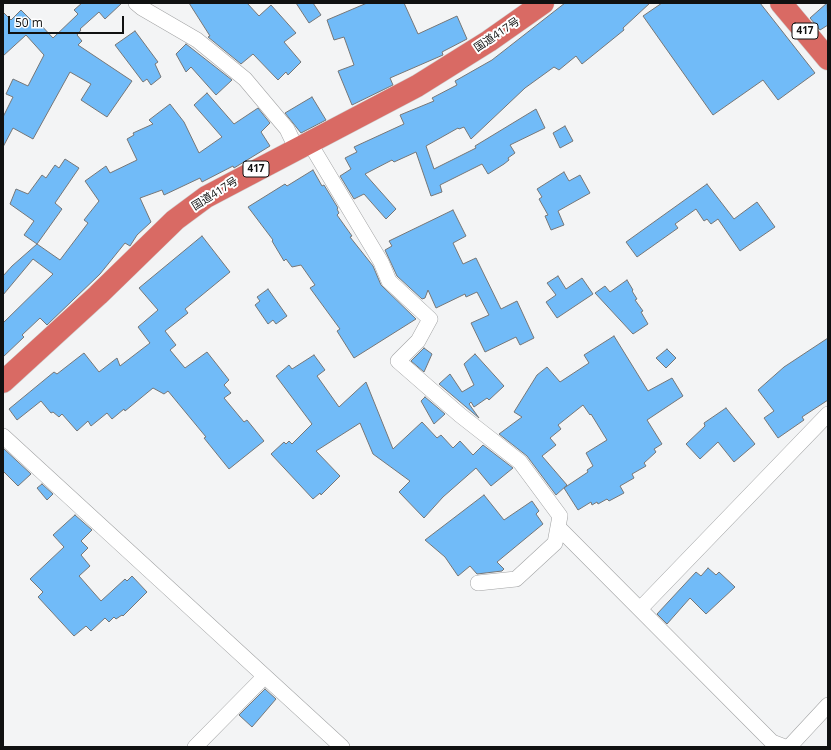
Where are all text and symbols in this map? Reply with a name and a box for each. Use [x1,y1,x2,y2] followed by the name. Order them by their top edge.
[10,8,126,34] scale bar
[15,14,43,31] text: 50 m
[472,15,522,55] street label: 国道417号
[792,23,818,39] road number: 417
[243,161,269,177] road number: 417
[190,175,240,213] street label: 国道417号

